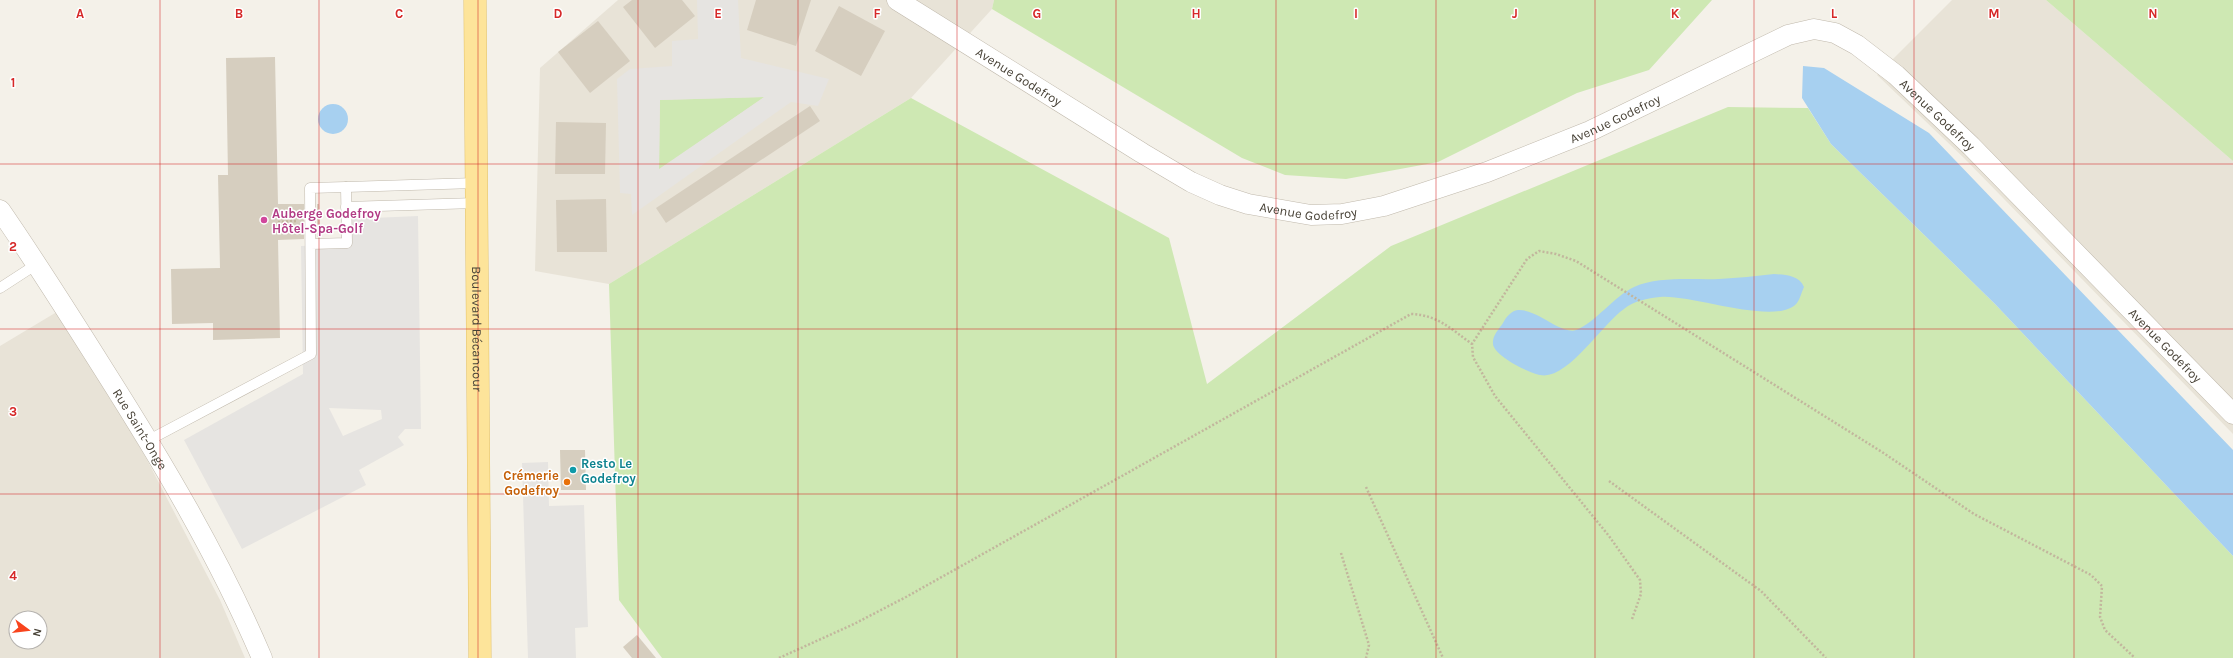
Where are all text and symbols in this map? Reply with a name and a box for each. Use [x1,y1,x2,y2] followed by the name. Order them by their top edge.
[76,6,84,21] text: A
[235,6,243,21] text: B
[395,6,403,21] text: C
[554,6,563,21] text: D
[714,6,722,21] text: E
[873,6,881,21] text: F
[1033,6,1041,21] text: G
[1191,6,1201,21] text: H
[1354,6,1358,21] text: I
[1512,6,1518,21] text: J
[1671,6,1680,21] text: K
[1831,6,1838,21] text: L
[1988,6,2000,21] text: M
[2148,6,2158,21] text: N
[974,44,1065,109] street label: Avenue Godefroy
[11,75,15,90] text: 1
[1897,75,1979,154] street label: Avenue Godefroy
[1568,91,1663,146] street label: Avenue Godefroy
[1258,199,1358,223] street label: Avenue Godefroy
[272,206,381,236] place label: Auberge Godefroy Hôtel-Spa-Golf
[259,215,269,225] marker: Auberge Godefroy Hôtel-Spa-Golf
[9,239,17,254] text: 2
[470,266,485,392] street label: Boulevard Bécancour
[2126,305,2205,385] street label: Avenue Godefroy
[110,386,171,472] street label: Rue Saint-Onge
[9,404,17,419] text: 3
[581,456,636,486] place label: Resto Le Godefroy
[568,465,578,475] marker: Resto Le Godefroy
[503,468,559,498] place label: Crémerie Godefroy
[562,477,572,487] marker: Crémerie Godefroy
[9,568,17,583] text: 4
[8,610,48,650] north arrow
[30,627,44,638] text: N

